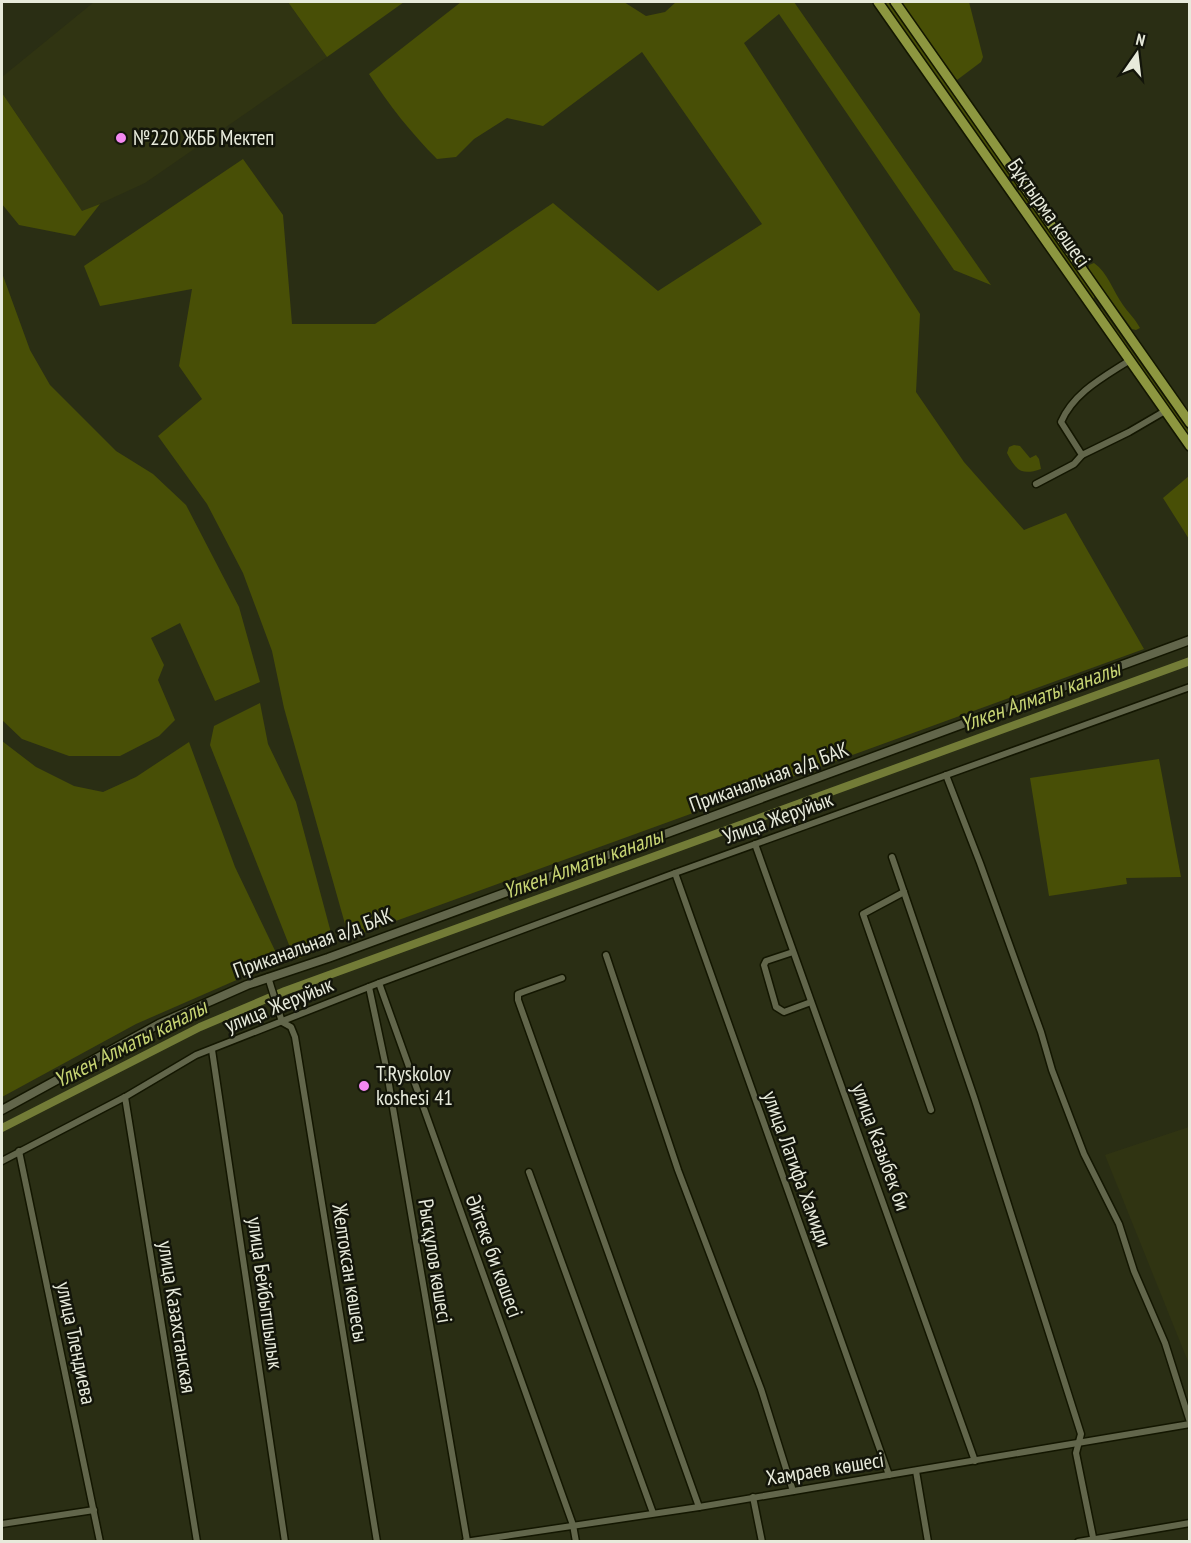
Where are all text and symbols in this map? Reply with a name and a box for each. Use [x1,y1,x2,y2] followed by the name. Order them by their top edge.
[1107,24,1167,84] north arrow
[1134,29,1147,50] text: N
[133,124,274,151] place label: №220 ЖББ Мектеп
[114,131,128,145] marker: №220 ЖББ Мектеп
[1002,153,1097,273] street label: Бұқтырма көшесі
[956,653,1126,738] water label: Үлкен Алматы каналы
[685,735,852,818] street label: Приканальная а/д БАК
[719,785,837,850] street label: Улица Жеруйык
[499,820,669,905] water label: Үлкен Алматы каналы
[229,901,396,984] street label: Приканальная а/д БАК
[221,971,337,1039] street label: улица Жеруйык
[49,991,213,1094] water label: Үлкен Алматы каналы
[376,1060,453,1111] place label: T.Ryskolov koshesi 41
[357,1079,371,1093] marker: T.Ryskolov koshesi 41
[846,1079,917,1214] street label: улица Казыбек би
[757,1087,838,1250] street label: улица Латифа Хамиди
[460,1191,529,1321] street label: Әйтеке би көшесі
[412,1197,459,1325] street label: Рысқұлов көшесі
[326,1201,375,1344] street label: Желтоксан көшесы
[241,1215,290,1371] street label: улица Бейбытшылык
[152,1239,203,1395] street label: улица Казахстанская
[50,1279,103,1407] street label: улица Тлендиева
[764,1446,886,1491] street label: Хамраев көшесі

